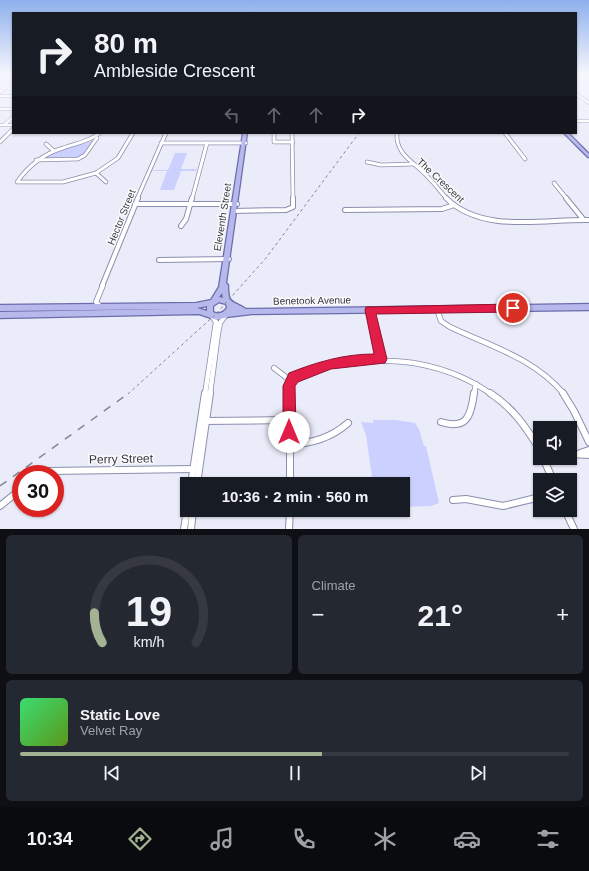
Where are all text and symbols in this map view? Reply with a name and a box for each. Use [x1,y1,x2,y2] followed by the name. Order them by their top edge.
[28,28,80,80] icon: right
[94,28,158,59] text: 80 m
[94,61,255,81] text: Ambleside Crescent
[221,104,243,126] icon: left
[263,104,285,126] icon: ahead
[305,104,327,126] icon: ahead
[347,104,369,126] icon: right
[415,156,467,205] street label: The Crescent
[212,182,233,252] street label: Eleventh Street
[105,188,138,247] street label: Hector Street
[496,291,530,325] pin
[273,294,352,307] street label: Benetook Avenue
[502,297,524,319] icon: arrive
[268,411,310,453] position arrow
[533,421,577,517] map controls
[533,421,577,465] button: sound
[89,451,154,467] street label: Perry Street
[12,465,64,517] speed limit sign: 30
[533,473,577,517] button: layers
[222,488,368,505] text: 10:36 · 2 min · 560 m
[312,578,356,593] text: Climate
[126,587,172,634] text: 19
[418,599,463,632] text: 21°
[312,602,324,627] text: −
[556,602,569,627] text: +
[133,633,164,649] text: km/h
[80,706,160,723] text: Static Love
[80,723,142,738] text: Velvet Ray
[101,762,123,784] icon: previous
[284,762,306,784] icon: pause
[467,762,489,784] icon: next
[126,825,154,853] icon: directions
[208,825,236,853] icon: music
[290,825,318,853] icon: phone
[371,825,399,853] icon: climate
[453,825,481,853] icon: car
[534,825,562,853] icon: filters
[27,829,73,849] text: 10:34

